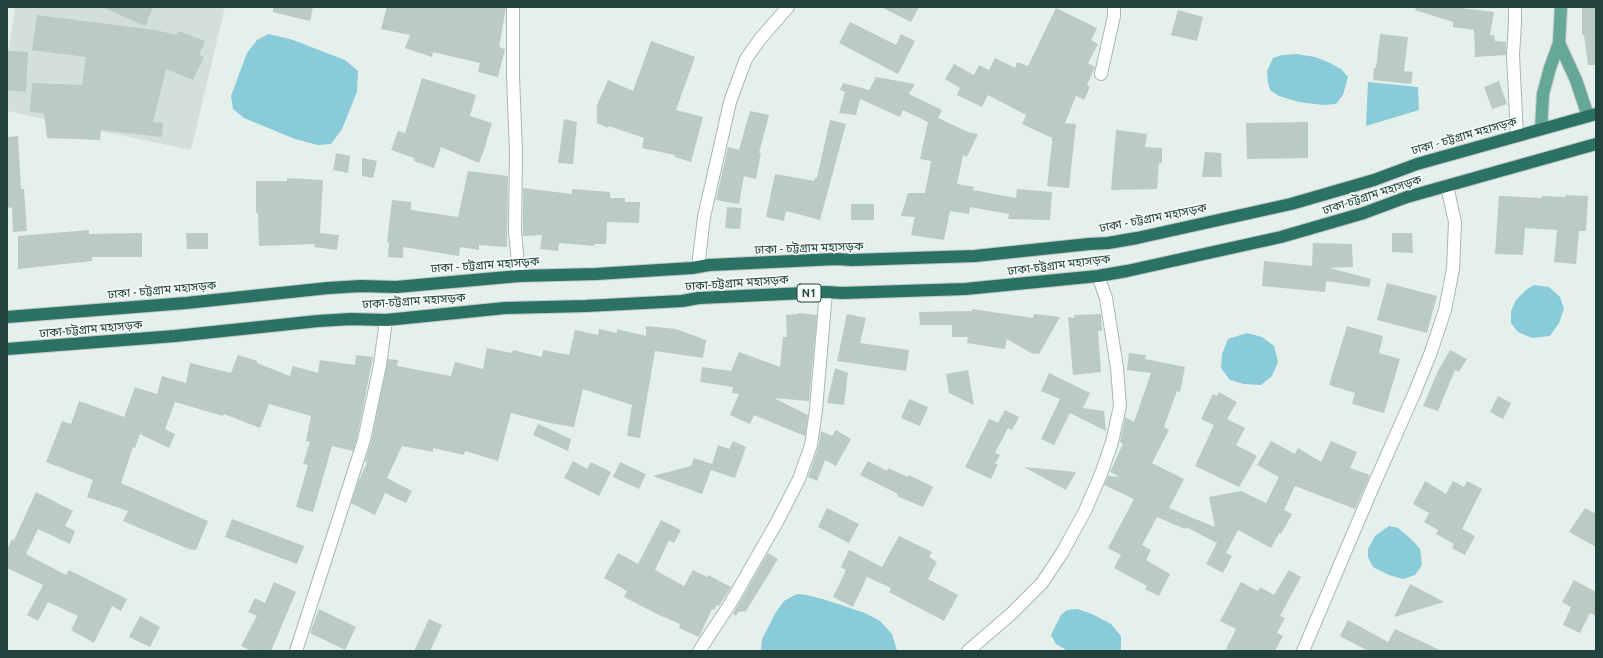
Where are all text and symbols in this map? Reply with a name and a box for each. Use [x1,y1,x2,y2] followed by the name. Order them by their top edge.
[1410,114,1518,158] street label: ঢাকা - চট্টগ্রাম মহাসড়ক
[1321,172,1423,218] street label: ঢাকা-চট্টগ্রাম মহাসড়ক
[1098,201,1208,235] street label: ঢাকা - চট্টগ্রাম মহাসড়ক
[754,239,864,257] street label: ঢাকা - চট্টগ্রাম মহাসড়ক
[1007,252,1111,278] street label: ঢাকা-চট্টগ্রাম মহাসড়ক
[430,254,540,276] street label: ঢাকা - চট্টগ্রাম মহাসড়ক
[685,272,789,294] street label: ঢাকা-চট্টগ্রাম মহাসড়ক
[107,278,217,302] street label: ঢাকা - চট্টগ্রাম মহাসড়ক
[797,284,821,302] road number: N1
[362,290,466,312] street label: ঢাকা-চট্টগ্রাম মহাসড়ক
[39,317,143,341] street label: ঢাকা-চট্টগ্রাম মহাসড়ক

